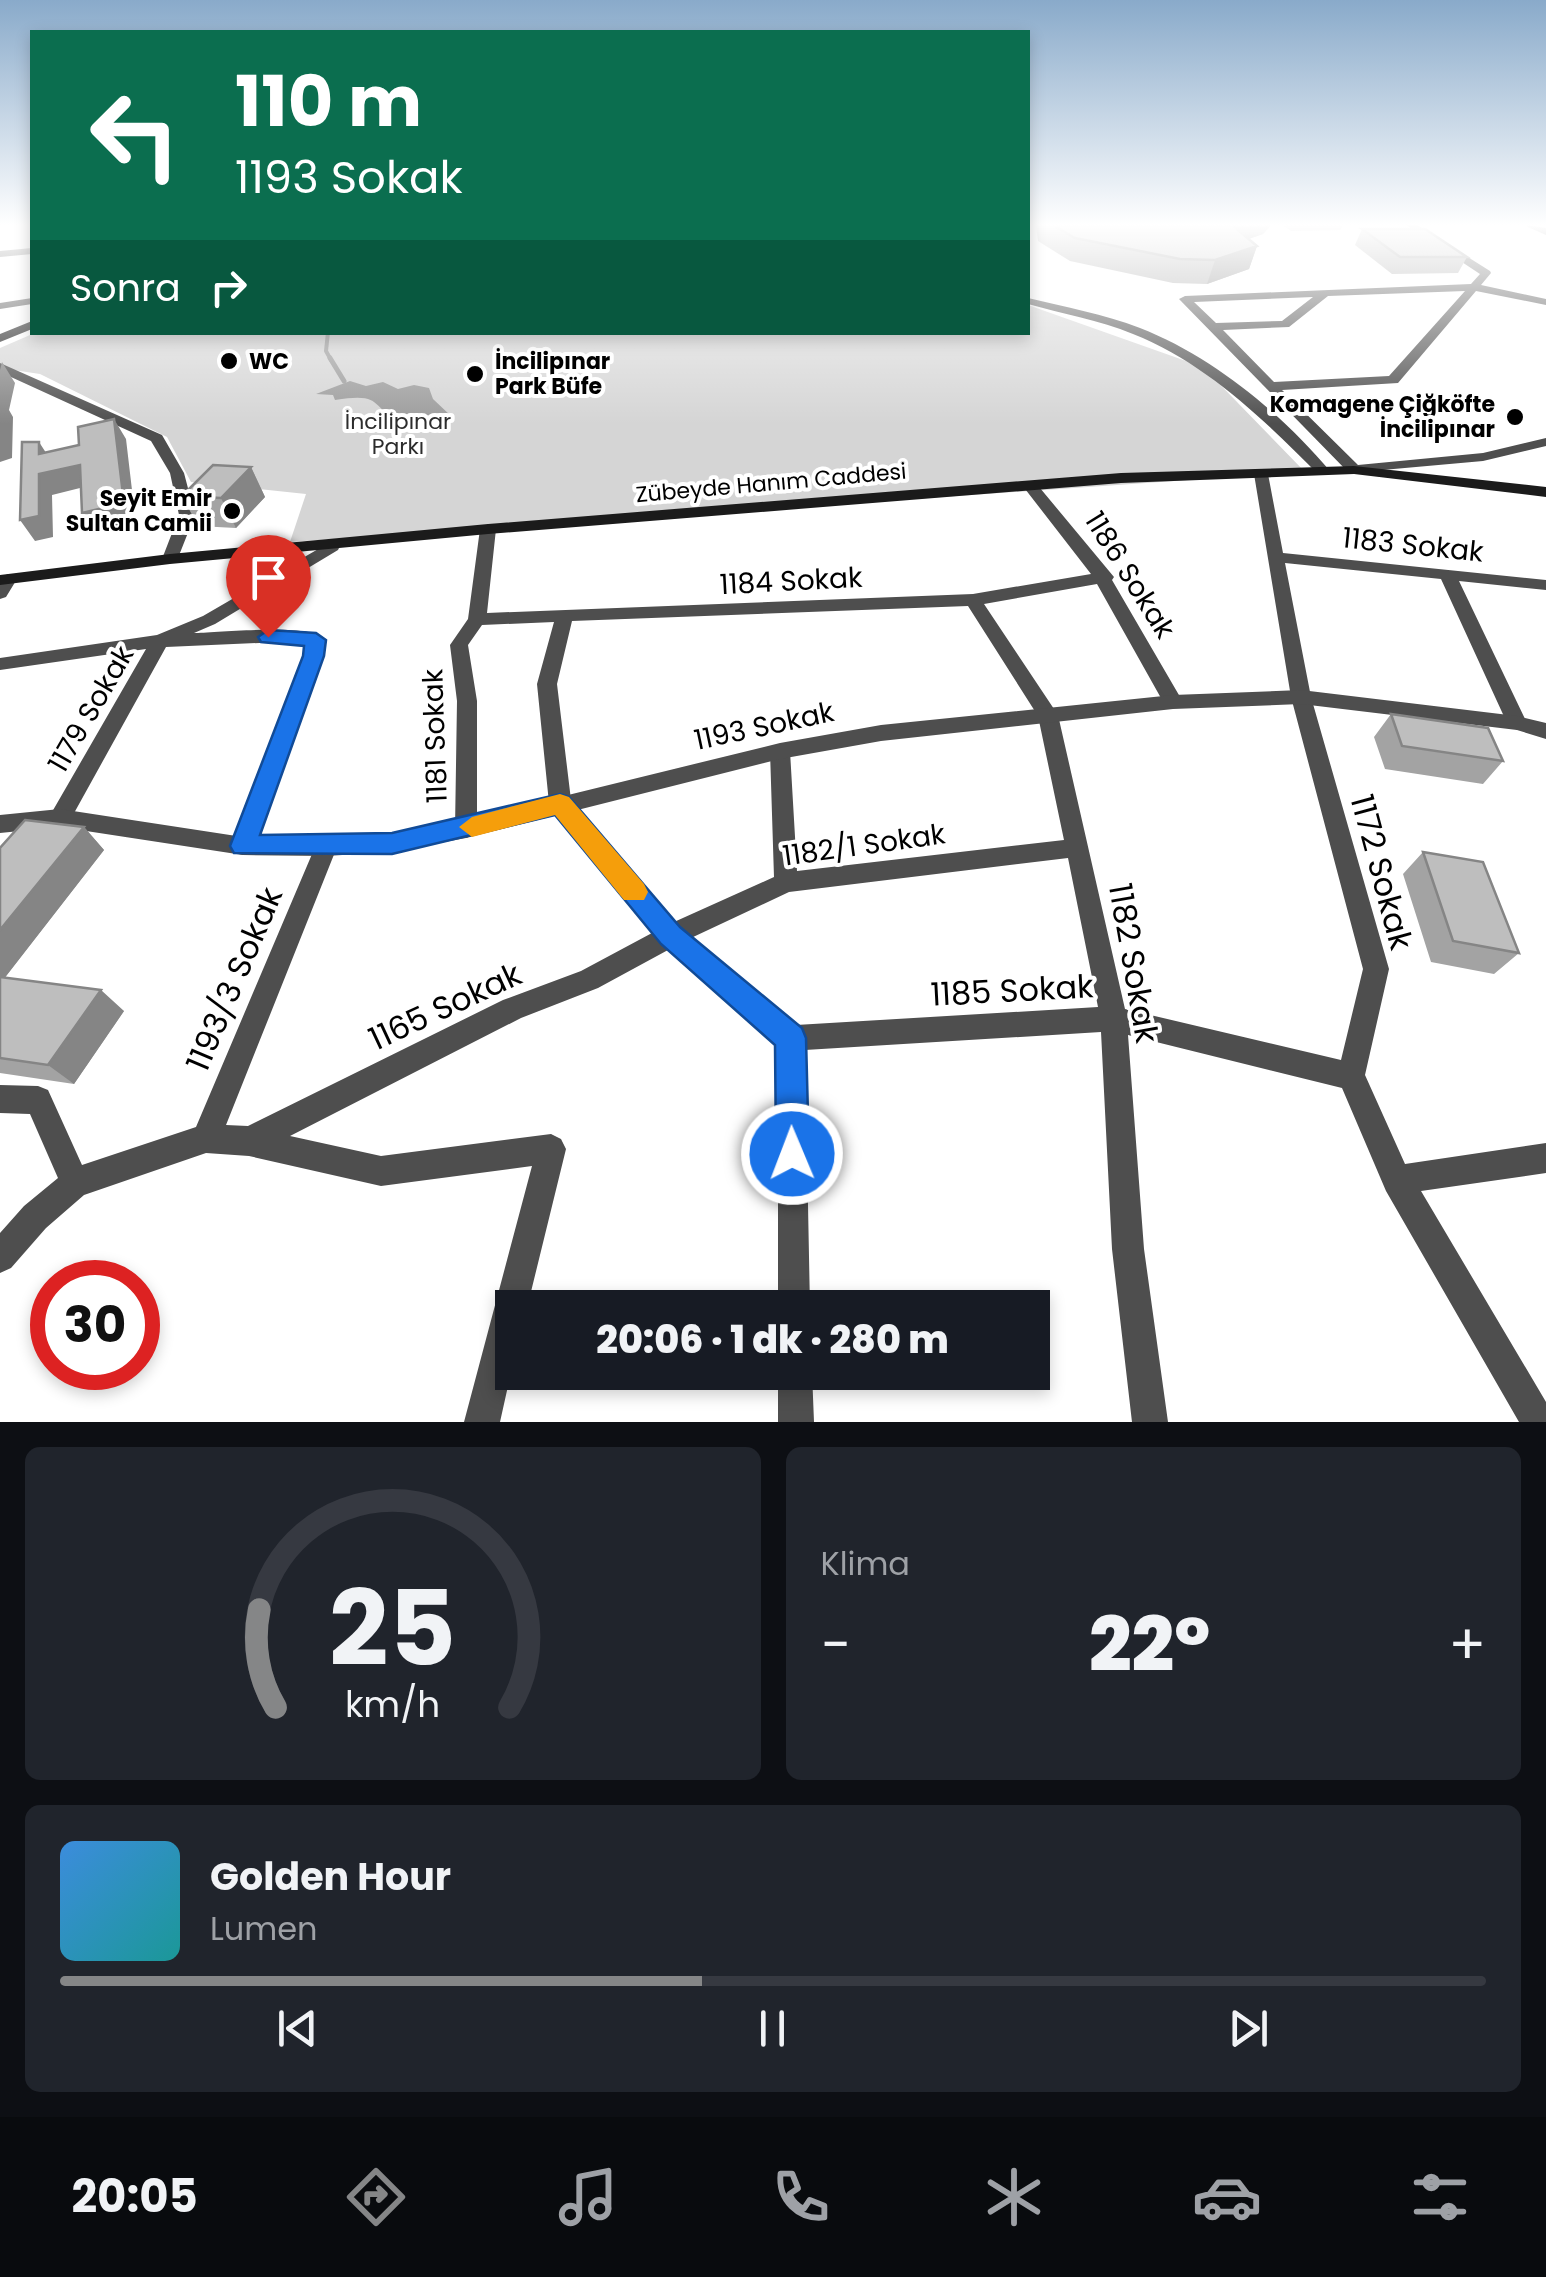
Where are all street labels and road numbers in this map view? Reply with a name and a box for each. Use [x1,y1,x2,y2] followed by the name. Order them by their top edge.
[634,456,908,510] street label: Zübeyde Hanım Caddesi
[1076,504,1185,646] street label: 1186 Sokak
[1341,518,1486,572] street label: 1183 Sokak
[719,558,864,604] street label: 1184 Sokak
[39,638,143,780] street label: 1179 Sokak
[413,668,457,804] street label: 1181 Sokak
[691,692,838,760] street label: 1193 Sokak
[1340,789,1424,955] street label: 1172 Sokak
[780,814,948,876] street label: 1182/1 Sokak
[175,880,293,1078] street label: 1193/3 Sokak
[1098,880,1170,1047] street label: 1182 Sokak
[361,951,529,1061] street label: 1165 Sokak
[929,963,1095,1017] street label: 1185 Sokak

